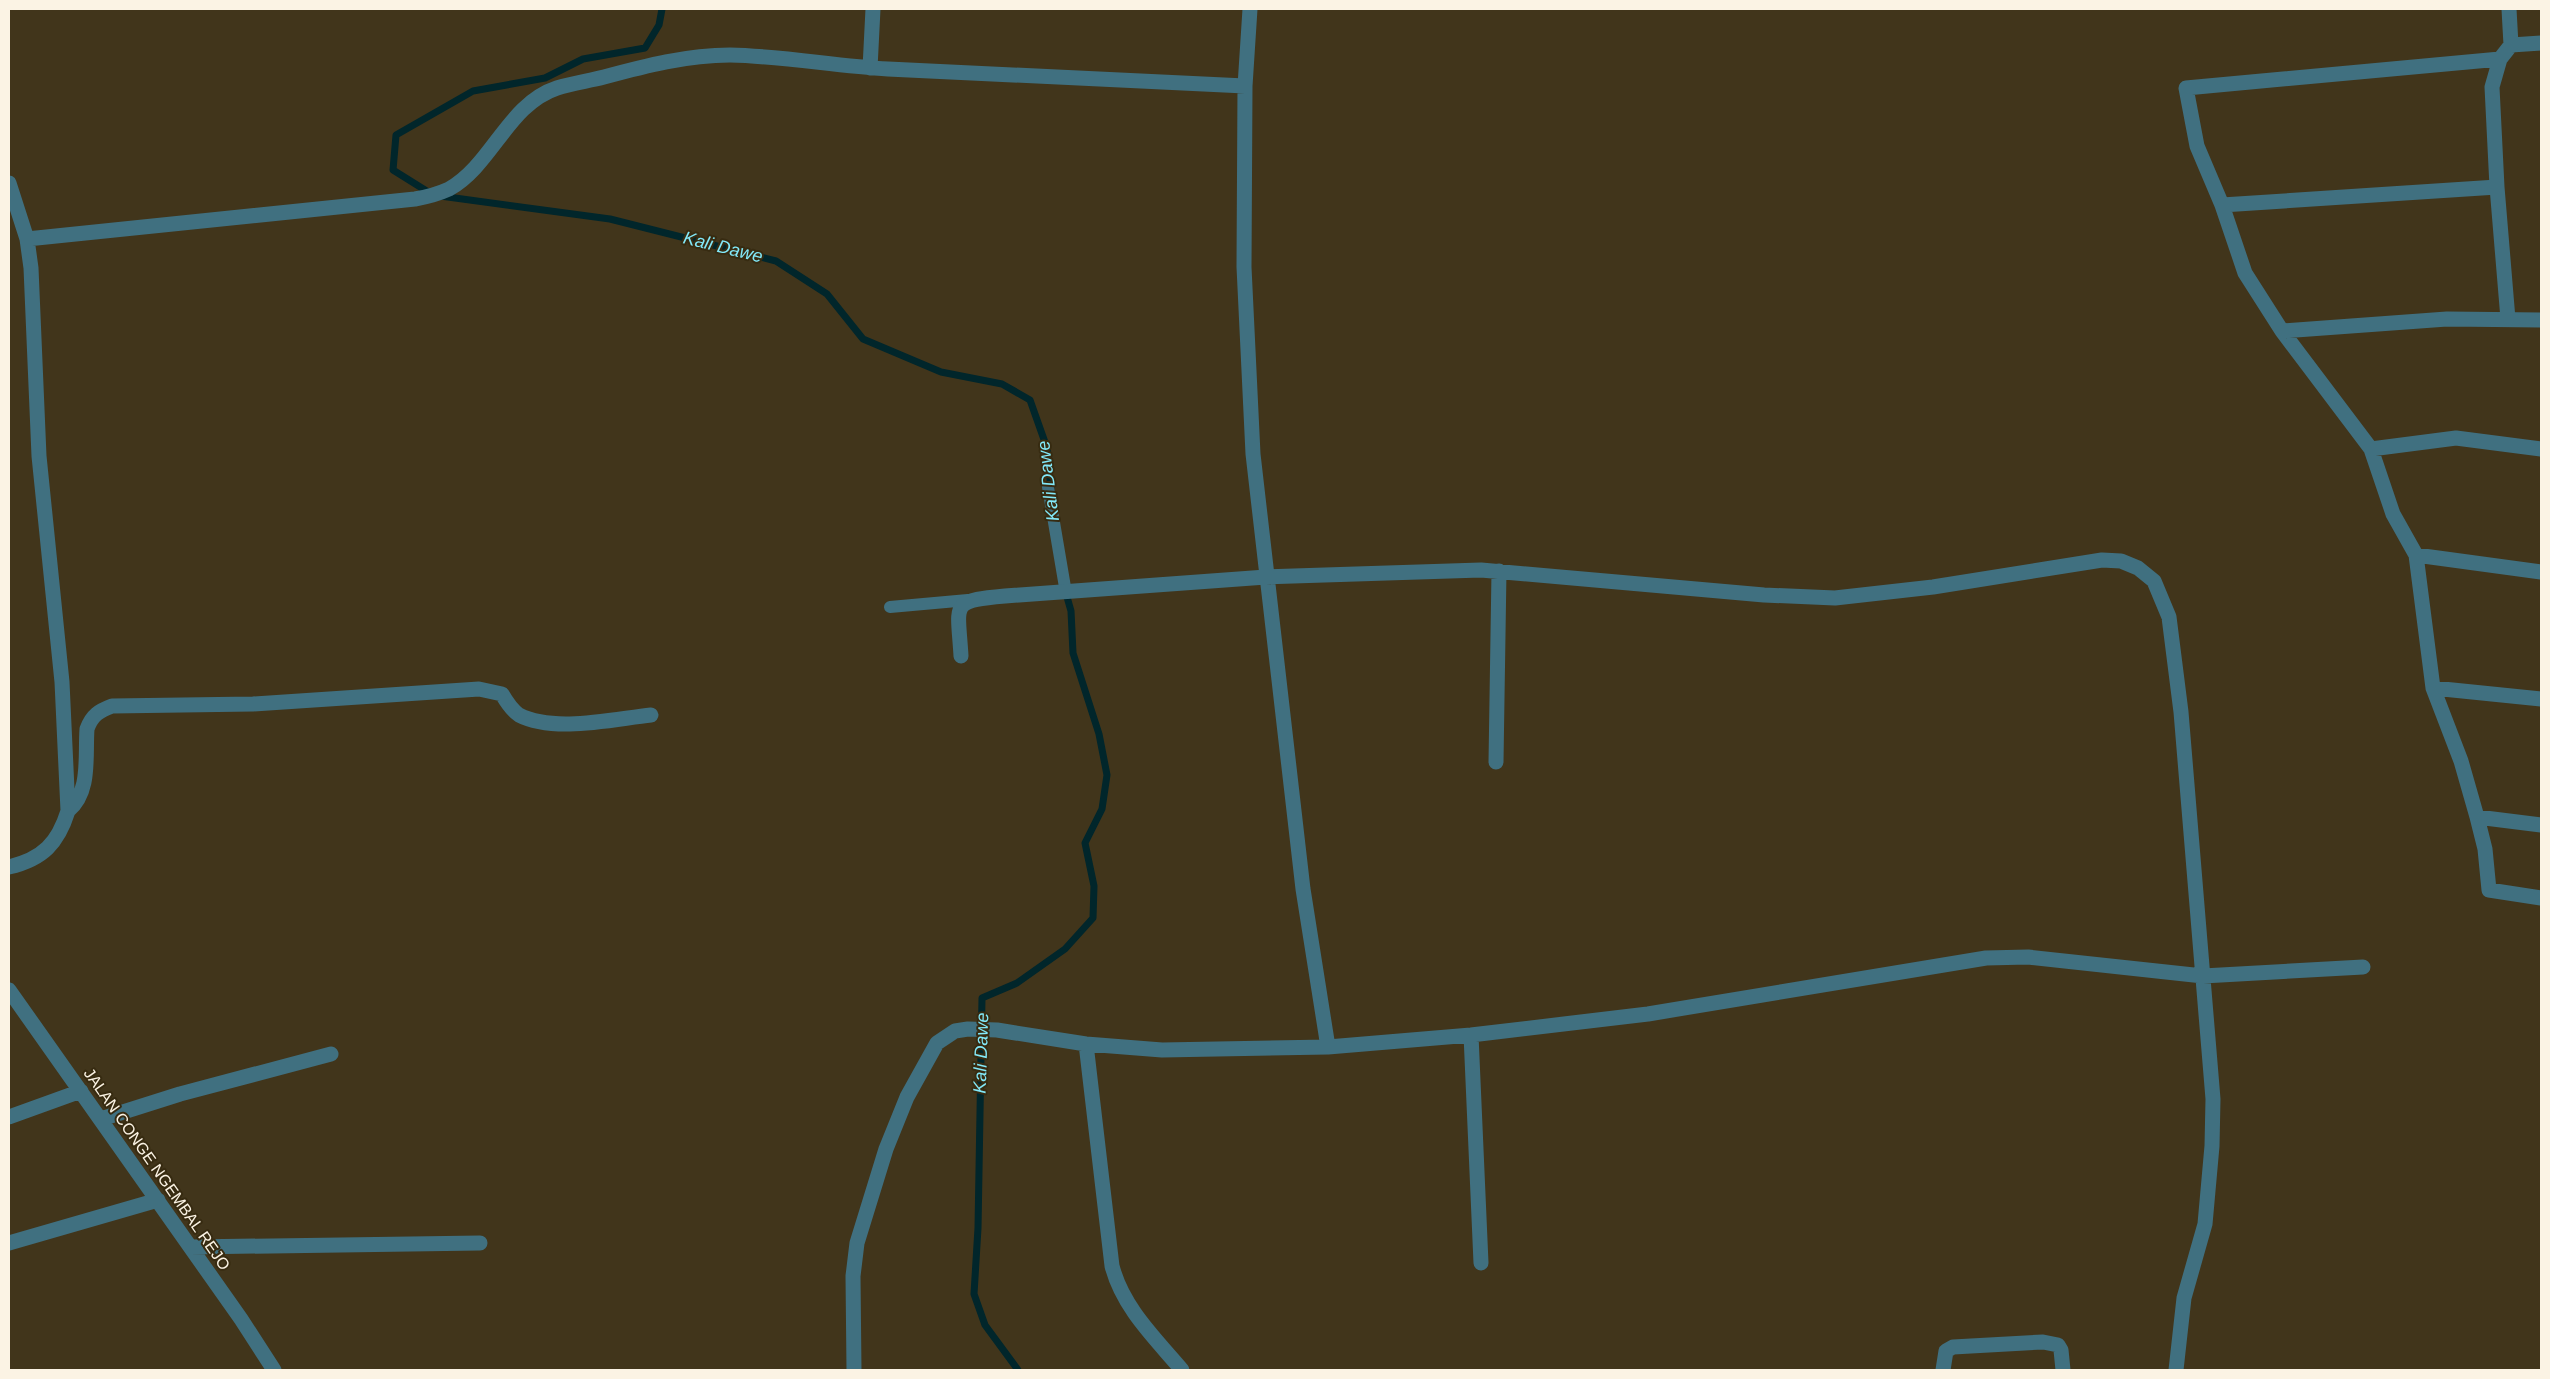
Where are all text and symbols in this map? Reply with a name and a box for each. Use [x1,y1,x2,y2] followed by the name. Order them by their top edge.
[681,227,765,267] water label: Kali Dawe
[1033,440,1063,522] water label: Kali Dawe
[970,1012,992,1094] water label: Kali Dawe
[81,1065,233,1273] street label: JALAN CONGE NGEMBAL REJO

